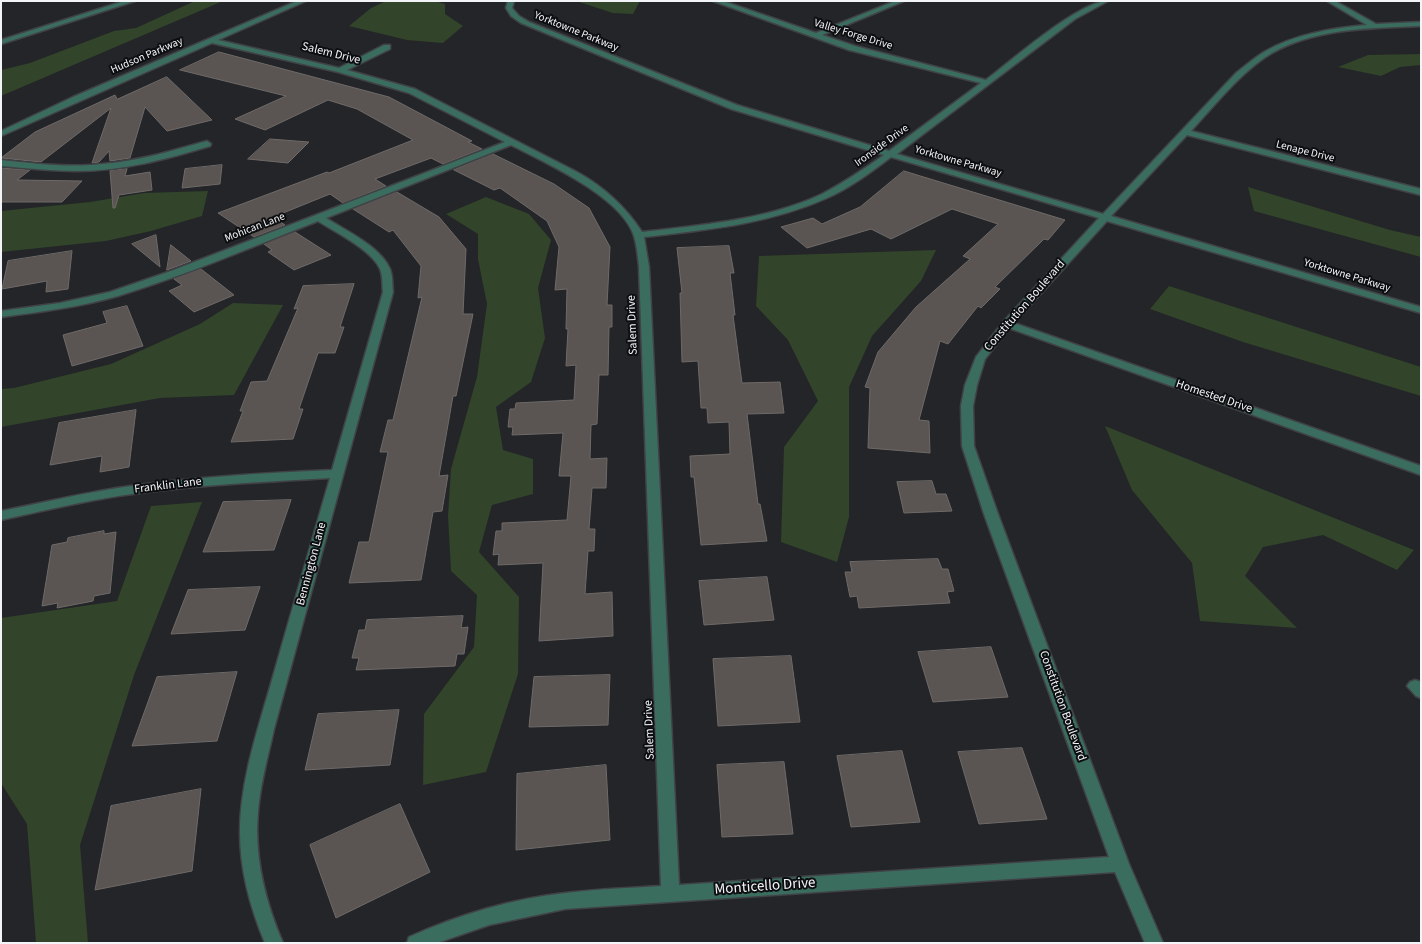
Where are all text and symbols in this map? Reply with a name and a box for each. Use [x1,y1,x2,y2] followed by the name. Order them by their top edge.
[532,9,620,55] street label: Yorktowne Parkway
[812,17,894,53] street label: Valley Forge Drive
[109,35,185,77] street label: Hudson Parkway
[300,40,362,68] street label: Salem Drive
[852,122,912,170] street label: Ironside Drive
[1274,138,1336,166] street label: Lenape Drive
[913,143,1003,181] street label: Yorktowne Parkway
[223,210,287,246] street label: Mohican Lane
[981,257,1069,355] street label: Constitution Boulevard
[1302,257,1392,295] street label: Yorktowne Parkway
[625,295,641,355] street label: Salem Drive
[1174,377,1254,417] street label: Homested Drive
[134,475,202,497] street label: Franklin Lane
[294,521,330,607] street label: Bennington Lane
[1035,649,1089,763] street label: Constitution Boulevard
[642,700,658,760] street label: Salem Drive
[714,874,816,900] street label: Monticello Drive

